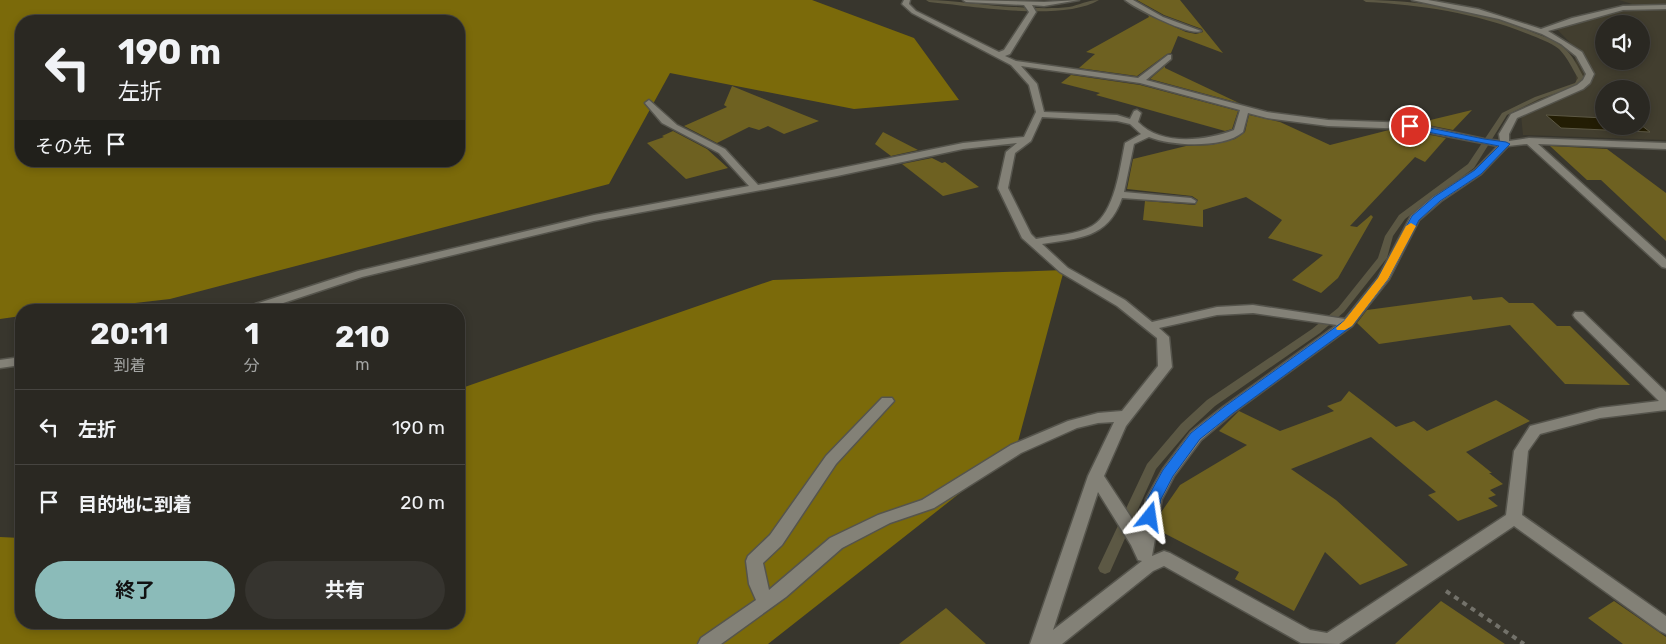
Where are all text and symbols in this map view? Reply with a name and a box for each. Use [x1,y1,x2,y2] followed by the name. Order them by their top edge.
[1595,15,1650,135] map controls
[1595,15,1650,70] button: sound
[118,31,221,73] text: 190 m
[35,35,100,100] icon: left
[118,78,162,105] text: 左折
[1595,80,1650,135] button: search
[1389,105,1431,147] pin
[1396,112,1424,140] icon: arrive
[102,130,130,158] icon: arrive
[35,135,92,158] text: その先
[90,316,169,352] text: 20:11
[244,316,259,352] text: 1
[335,319,390,355] text: 210
[355,355,370,374] text: m
[113,356,145,375] text: 到着
[244,356,260,375] text: 分
[35,413,63,441] icon: left
[392,416,445,439] text: 190 m
[78,418,116,441] text: 左折
[35,488,63,516] icon: arrive
[1123,490,1175,542] position arrow
[400,491,445,514] text: 20 m
[78,493,192,516] text: 目的地に到着
[35,561,235,619] button: 終了
[245,561,445,619] button: 共有

